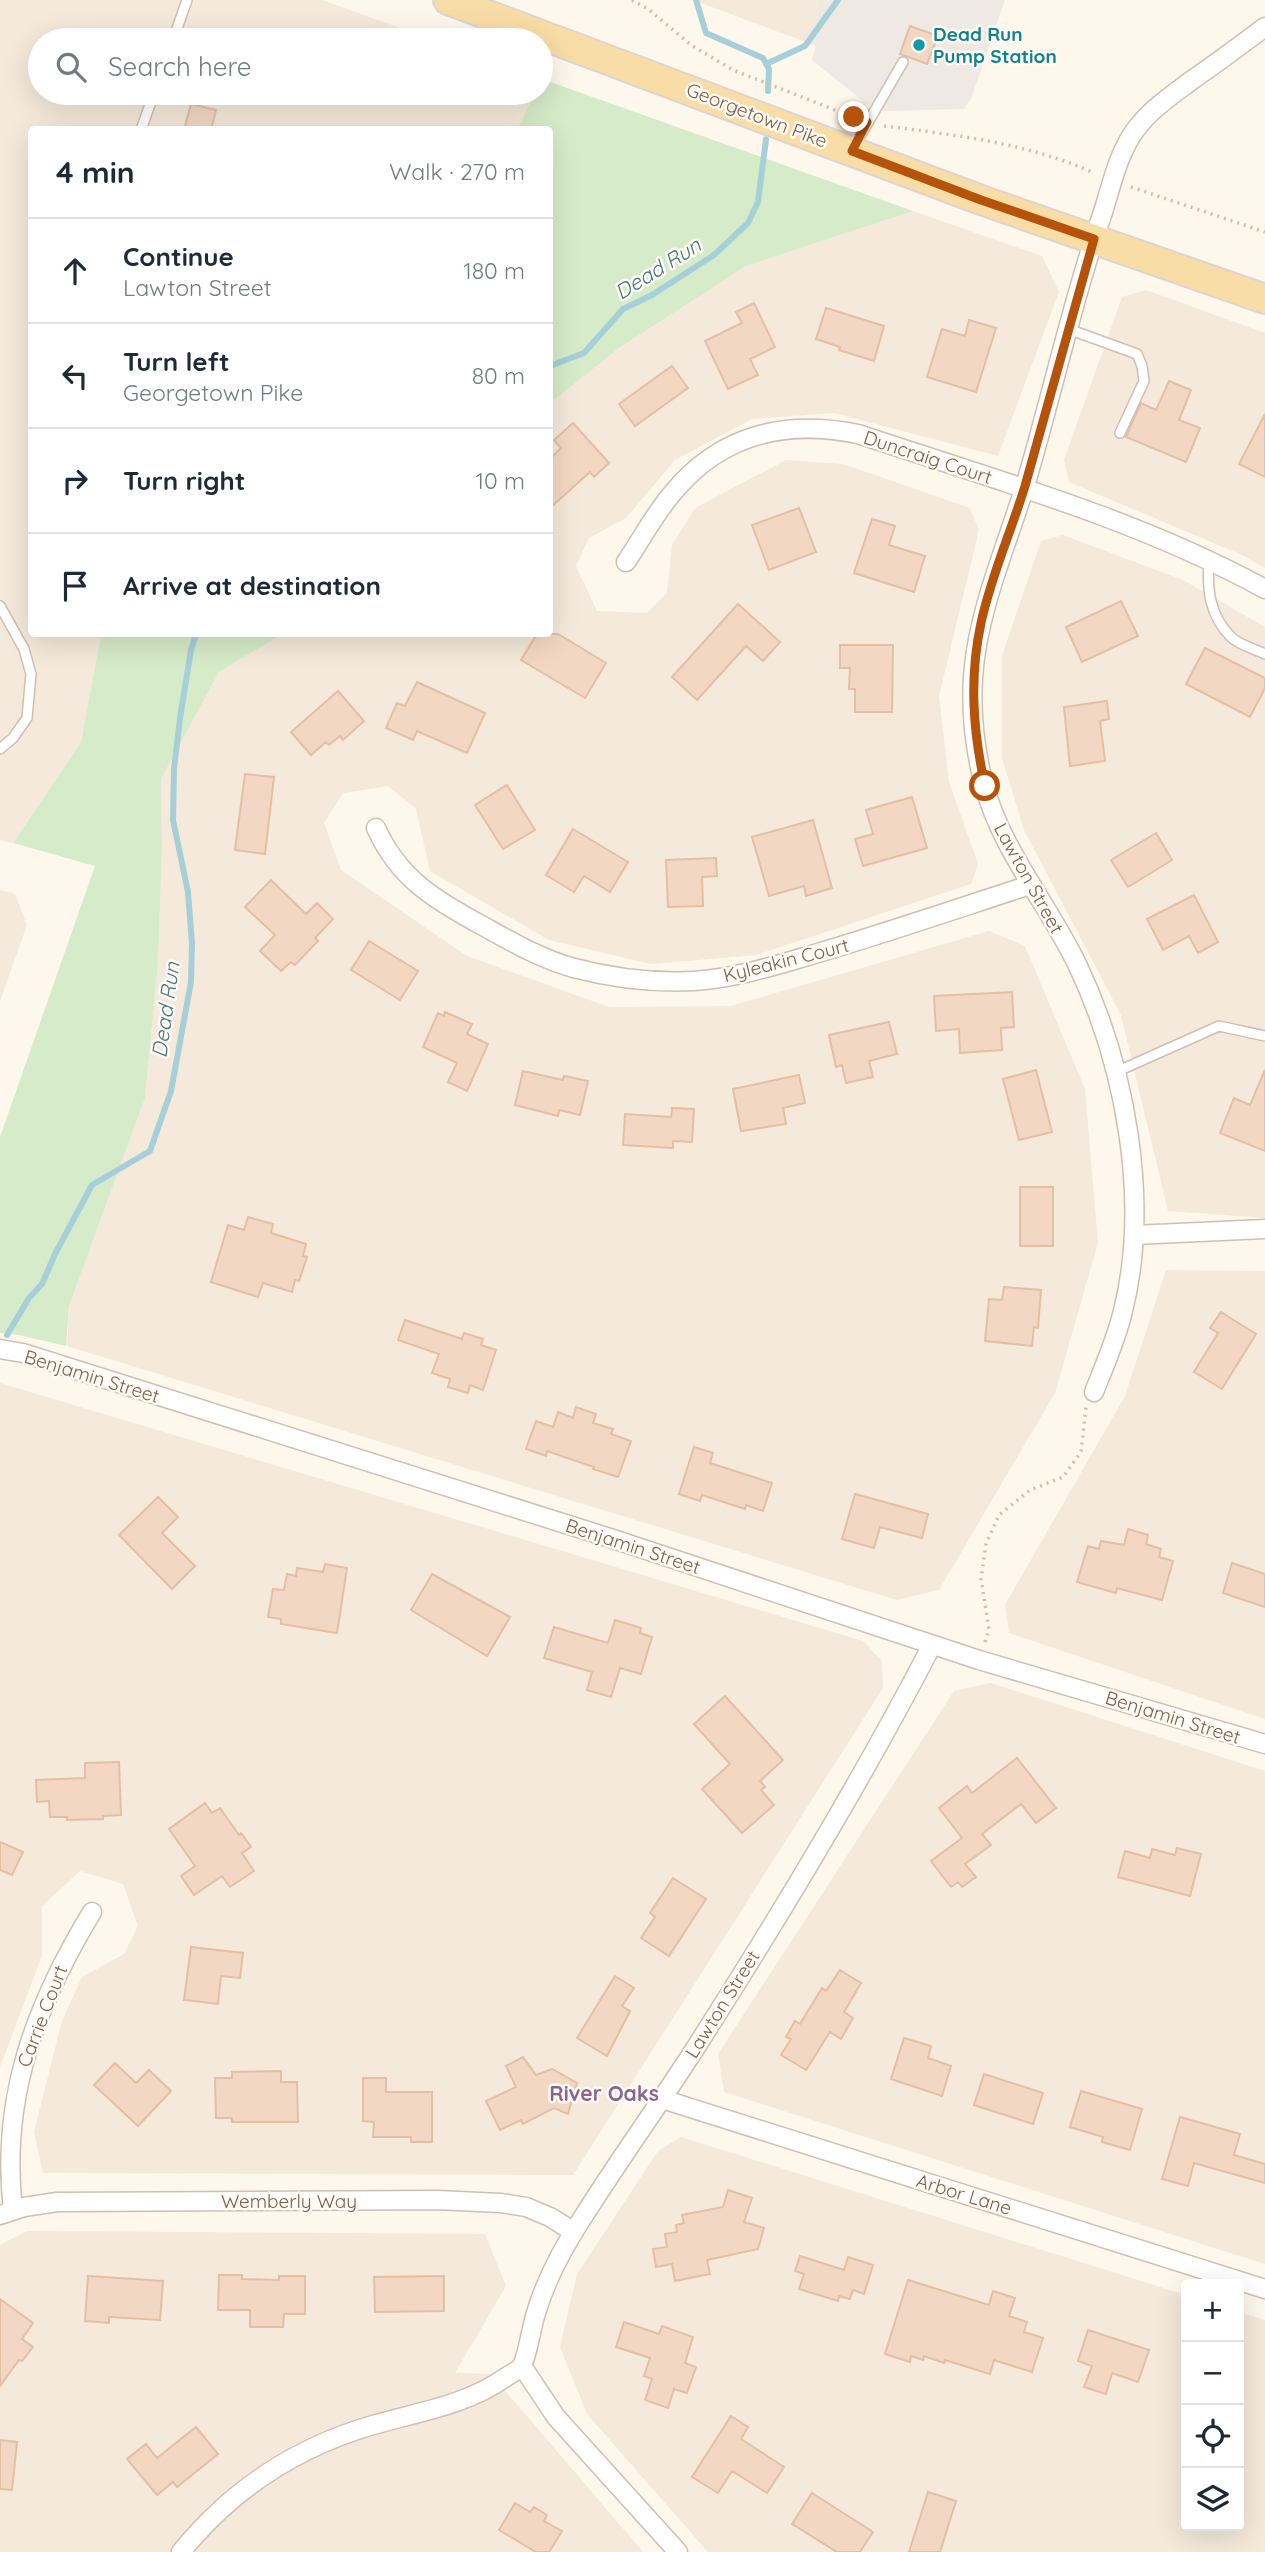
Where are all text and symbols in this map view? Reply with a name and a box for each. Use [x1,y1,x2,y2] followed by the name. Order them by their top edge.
[933,22,1057,68] place label: Dead Run Pump Station
[28,28,553,105] search box
[911,37,927,53] marker: Dead Run Pump Station
[52,48,90,86] icon: search
[108,50,252,83] text: Search here
[683,77,831,153] street label: Georgetown Pike
[838,101,869,132] route end
[56,153,135,191] text: 4 min
[389,157,525,186] text: Walk · 270 m
[610,231,706,305] water label: Dead Run
[123,240,234,273] text: Continue
[56,252,94,290] icon: ahead
[463,256,525,285] text: 180 m
[123,273,272,302] text: Lawton Street
[123,345,230,378] text: Turn left
[56,357,94,395] icon: left
[472,361,525,390] text: 80 m
[123,378,303,407] text: Georgetown Pike
[861,425,995,489] street label: Duncraig Court
[56,462,94,500] icon: right
[123,464,245,497] text: Turn right
[476,466,525,495] text: 10 m
[56,567,94,605] icon: arrive
[123,569,381,602] text: Arrive at destination
[969,770,1000,801] route start
[989,819,1069,937] street label: Lawton Street
[721,933,851,987] street label: Kyleakin Court
[145,959,185,1059] water label: Dead Run
[21,1344,163,1408] street label: Benjamin Street
[563,1513,703,1579] street label: Benjamin Street
[1102,1685,1244,1749] street label: Benjamin Street
[679,1946,765,2062] street label: Lawton Street
[12,1962,72,2070] street label: Carrie Court
[549,2080,659,2106] district label: River Oaks
[913,2168,1015,2220] street label: Arbor Lane
[221,2189,357,2213] street label: Wemberly Way
[1181,2279,1244,2531] map controls
[1181,2279,1244,2342] button: +
[1181,2342,1244,2405] button: −
[1181,2405,1244,2468] button: locate
[1181,2468,1244,2531] button: layers

